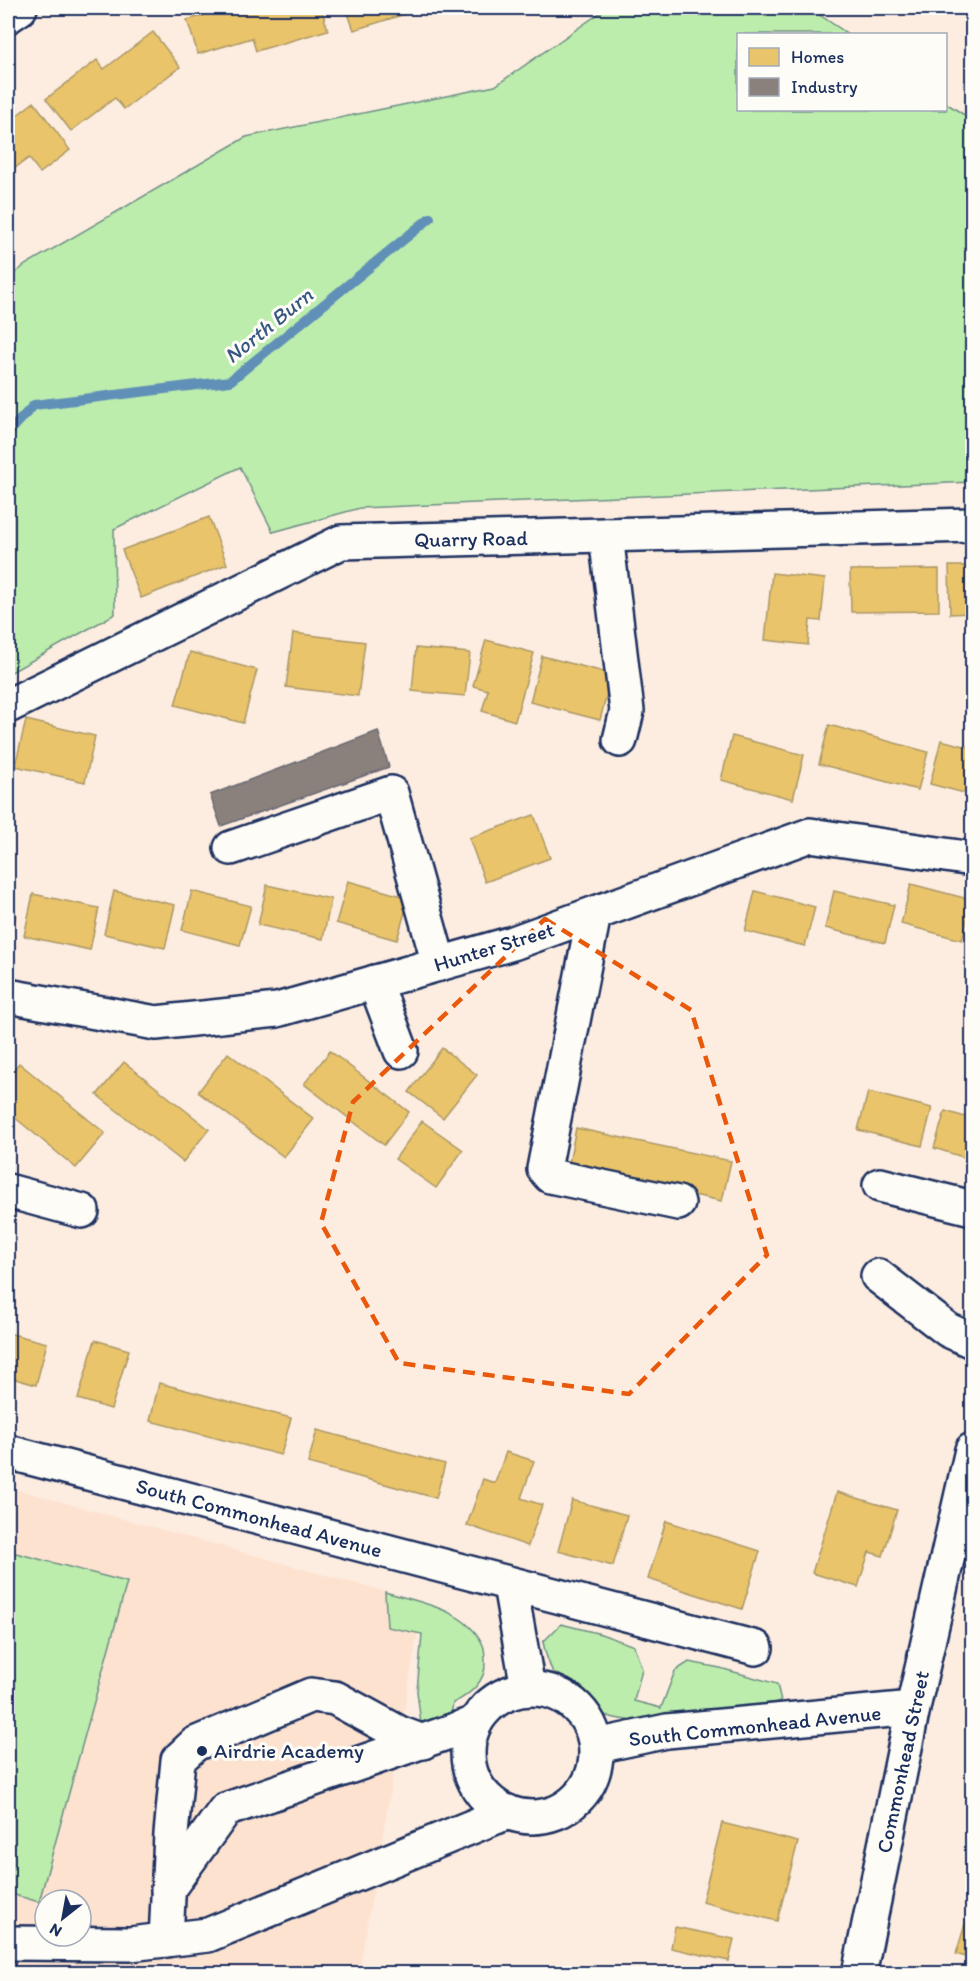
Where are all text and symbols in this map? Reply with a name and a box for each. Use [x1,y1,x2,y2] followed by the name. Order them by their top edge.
[737,33,947,111] legend
[791,46,844,68] text: Homes
[791,76,858,98] text: Industry
[219,281,318,369] water label: North Burn
[414,525,529,552] street label: Quarry Road
[431,916,557,977] street label: Hunter Street
[133,1473,385,1562] street label: South Commonhead Avenue
[871,1668,934,1855] street label: Commonhead Street
[627,1700,882,1751] street label: South Commonhead Avenue
[214,1738,364,1763] place label: Airdrie Academy
[195,1744,209,1758] marker: Airdrie Academy
[33,1888,93,1948] north arrow
[46,1920,65,1941] text: N

